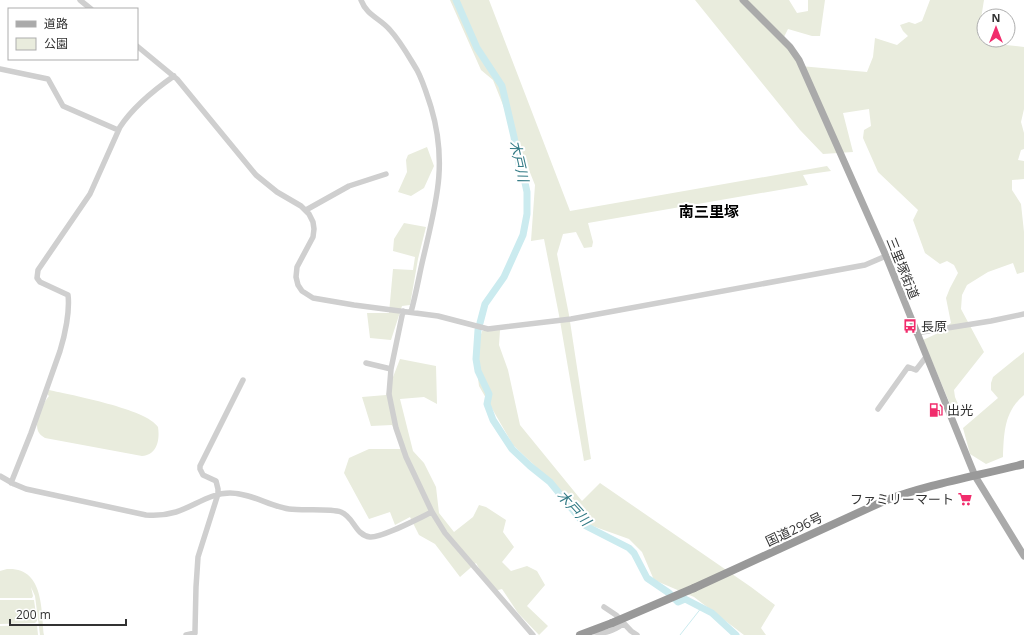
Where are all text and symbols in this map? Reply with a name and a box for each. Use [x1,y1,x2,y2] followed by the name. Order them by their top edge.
[8,8,138,60] legend
[976,8,1016,48] north arrow
[992,10,1000,25] text: N
[44,15,68,32] text: 道路
[44,35,68,52] text: 公園
[506,138,534,185] water label: 木戸川
[679,201,739,221] district label: 南三里塚
[882,234,924,302] street label: 三里塚街道
[921,317,947,335] place label: 長原
[902,318,918,334] bus stop icon: 長原
[947,401,973,419] place label: 出光
[928,402,944,418] fuel station icon: 出光
[553,486,597,531] water label: 木戸川
[850,490,954,508] place label: ファミリーマート
[957,491,973,507] supermarket icon: ファミリーマート
[762,508,826,550] street label: 国道296号
[10,601,126,627] scale bar
[16,606,51,623] text: 200 m

